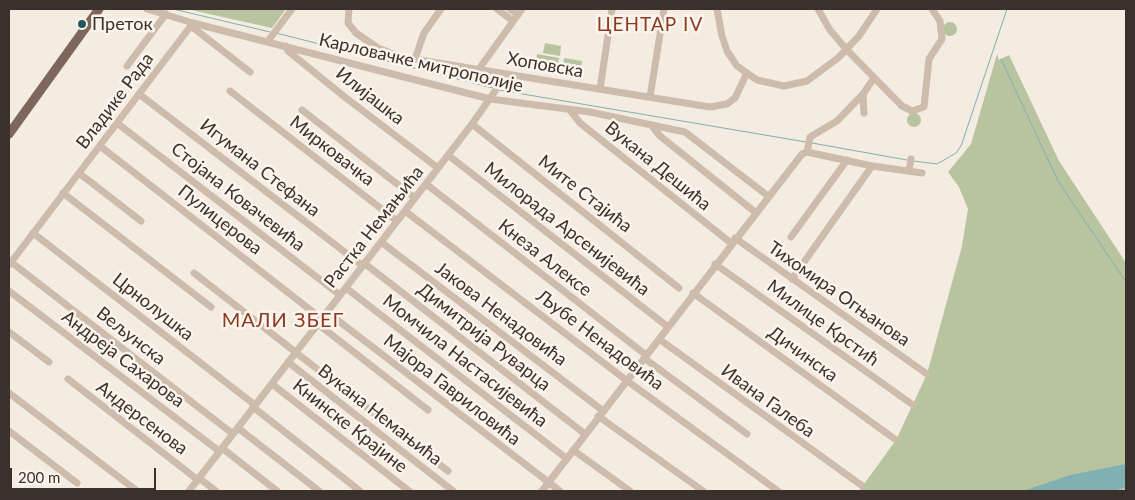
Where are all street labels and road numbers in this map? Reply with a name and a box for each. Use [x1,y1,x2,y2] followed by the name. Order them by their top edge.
[317,29,525,97] street label: Карловачке митрополије
[505,48,585,82] street label: Хоповска
[72,49,158,153] street label: Владике Рада
[332,63,408,129] street label: Илијашка
[285,111,379,191] street label: Мирковачка
[196,114,324,222] street label: Игумана Стефана
[601,117,715,215] street label: Вукана Дешића
[167,138,309,256] street label: Стојана Ковачевића
[534,151,636,237] street label: Мите Стајића
[480,158,654,300] street label: Милорада Арсенијевића
[320,162,428,292] street label: Растка Немањића
[174,180,266,260] street label: Пулицерова
[494,215,596,301] street label: Кнеза Алексе
[764,237,914,351] street label: Тихомира Огњанова
[431,257,571,371] street label: Јакова Ненадовића
[108,269,198,345] street label: Црнолушка
[763,275,883,371] street label: Милице Крстић
[413,278,555,396] street label: Димитрија Руварца
[532,285,668,395] street label: Љубе Ненадовића
[378,290,552,432] street label: Момчила Настасијевића
[92,302,170,370] street label: Вељунска
[57,306,189,412] street label: Андреја Сахарова
[764,321,842,387] street label: Дичинска
[379,330,525,450] street label: Мајора Гавриловића
[314,360,446,470] street label: Вукана Немањића
[717,360,819,442] street label: Ивана Галеба
[288,375,412,477] street label: Книнске Крајине
[92,377,192,459] street label: Андерсенова

